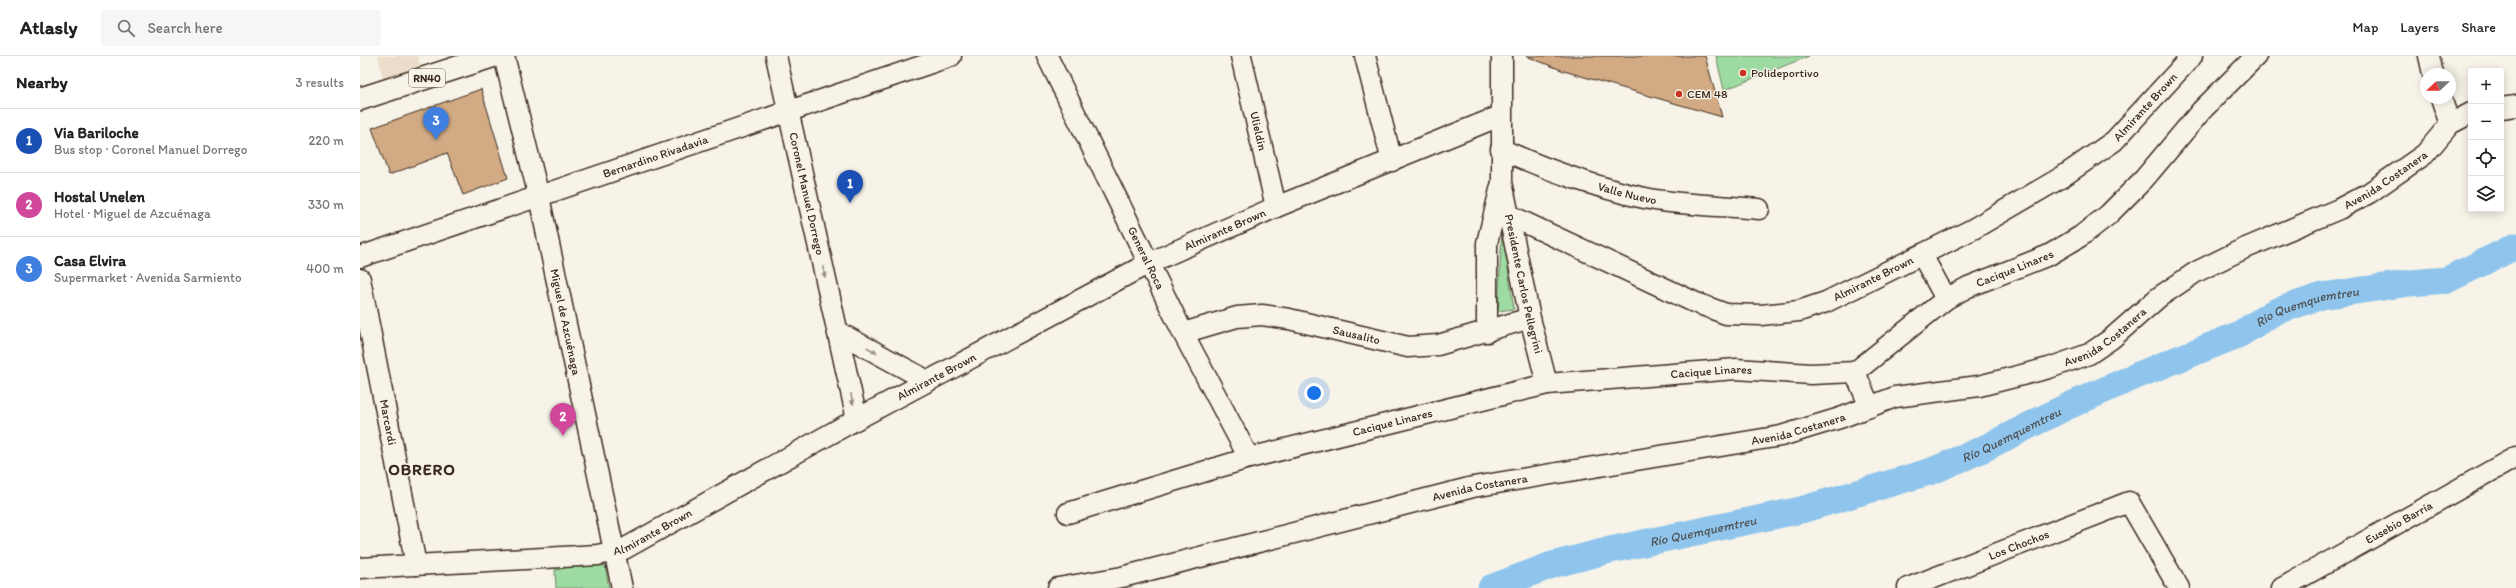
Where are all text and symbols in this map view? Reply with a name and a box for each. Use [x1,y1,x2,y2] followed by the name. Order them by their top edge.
[101,10,381,46] search box
[20,16,77,39] text: Atlasly
[115,17,137,39] icon: search
[147,19,223,37] text: Search here
[2353,19,2378,36] text: Map
[2400,19,2439,36] text: Layers
[2461,19,2496,36] text: Share
[1751,66,1819,80] place label: Polideportivo
[1738,68,1748,78] marker: Polideportivo
[2420,68,2456,104] north arrow
[2468,68,2504,212] map controls
[2468,68,2504,104] button: +
[409,69,445,87] road number: RN40
[2111,69,2180,144] street label: Almirante Brown
[16,72,68,92] text: Nearby
[295,75,344,90] text: 3 results
[1687,87,1728,101] place label: CEM 48
[1674,89,1684,99] marker: CEM 48
[2468,104,2504,140] button: −
[423,107,449,140] pin: 3
[1247,110,1270,152] street label: Ulieldin
[54,124,139,142] text: Via Bariloche
[786,131,827,256] street label: Coronel Manuel Dorrego
[601,132,711,181] street label: Bernardino Rivadavia
[26,133,32,148] text: 1
[308,133,344,148] text: 220 m
[2468,140,2504,176] button: locate
[54,142,247,157] text: Bus stop · Coronel Manuel Dorrego
[2342,147,2431,212] street label: Avenida Costanera
[837,170,863,203] pin: 1
[2468,176,2504,212] button: layers
[1596,179,1658,207] street label: Valle Nuevo
[54,188,145,206] text: Hostal Unelen
[26,197,32,212] text: 2
[308,197,344,212] text: 330 m
[1182,205,1268,254] street label: Almirante Brown
[54,206,211,221] text: Hotel · Miguel de Azcuénaga
[1502,213,1546,355] street label: Presidente Carlos Pellegrini
[1125,224,1168,292] street label: General Roca
[1974,247,2056,290] street label: Cacique Linares
[54,252,126,270] text: Casa Elvira
[1831,253,1916,304] street label: Almirante Brown
[25,261,33,276] text: 3
[306,261,344,276] text: 400 m
[822,265,828,278] one-way arrow
[547,267,584,377] street label: Miguel de Azcuénaga
[54,270,242,285] text: Supermarket · Avenida Sarmiento
[2252,284,2361,330] water label: Río Quemquemtreu
[2062,304,2150,369] street label: Avenida Costanera
[1331,323,1382,347] street label: Sausalito
[866,347,878,354] one-way arrow
[895,349,979,403] street label: Almirante Brown
[1670,362,1753,381] street label: Cacique Linares
[1304,383,1324,403] your location
[850,392,856,405] one-way arrow
[377,398,399,446] street label: Marcardi
[550,403,576,436] pin: 2
[1959,404,2064,465] water label: Río Quemquemtreu
[1351,406,1434,439] street label: Cacique Linares
[1750,409,1848,448] street label: Avenida Costanera
[388,460,456,479] district label: OBRERO
[1431,471,1529,504] street label: Avenida Costanera
[2363,498,2436,547] street label: Eusebio Barría
[612,505,695,558] street label: Almirante Brown
[1648,512,1759,550] water label: Río Quemquemtreu
[1987,527,2051,563] street label: Los Chochos

